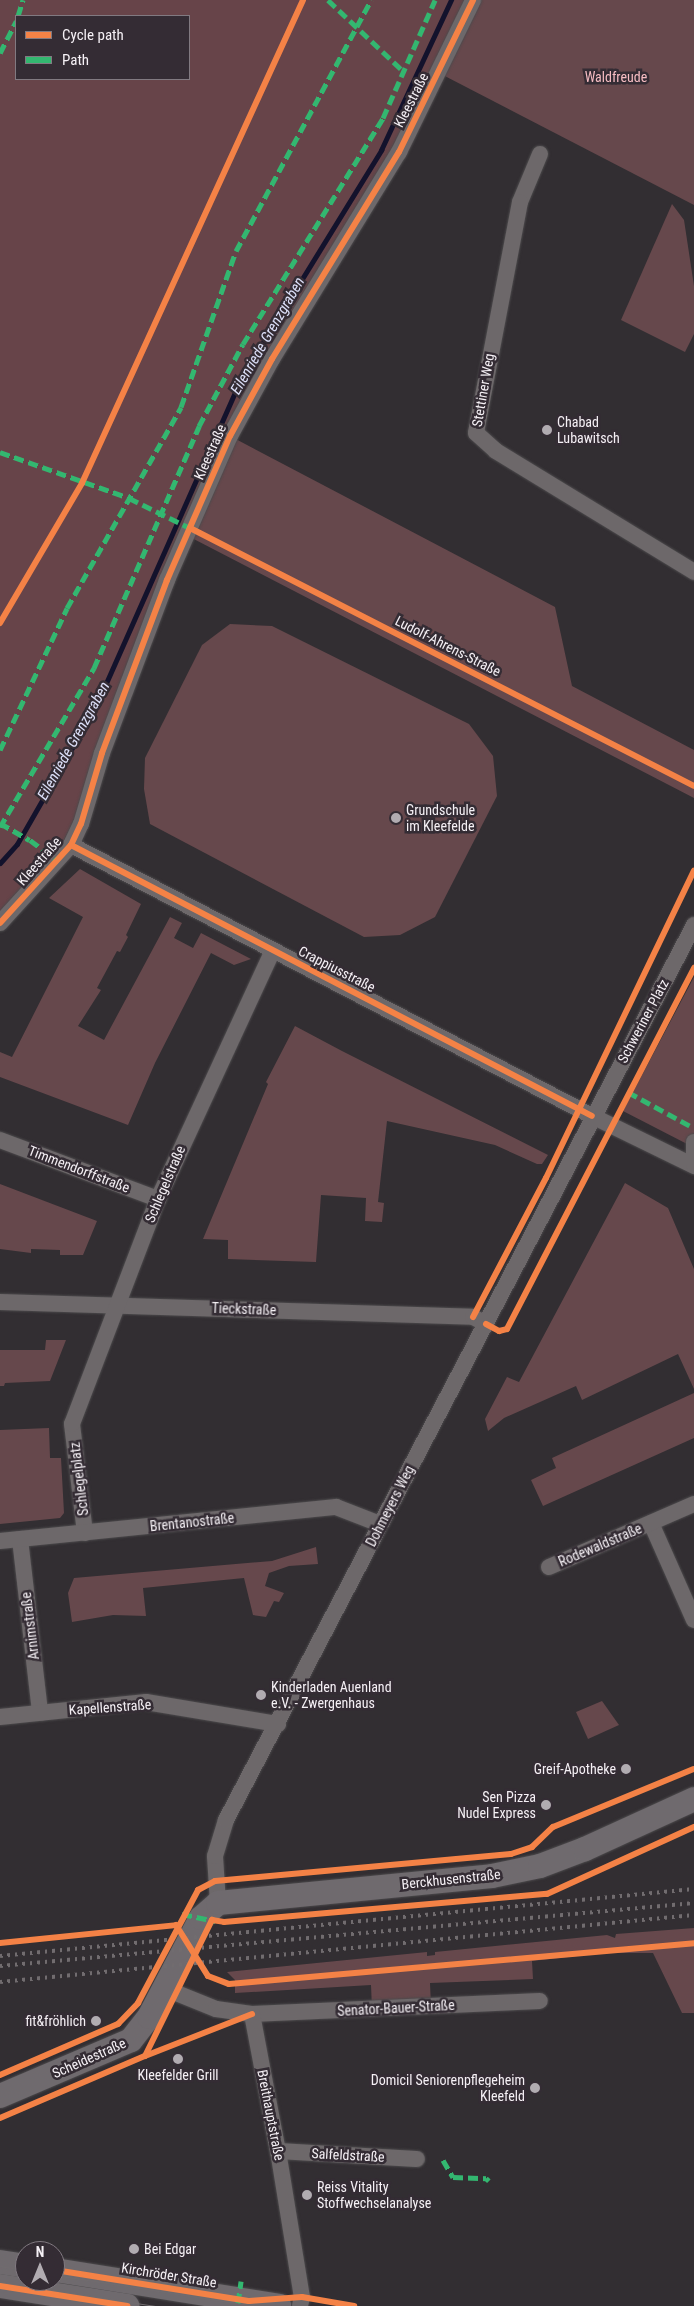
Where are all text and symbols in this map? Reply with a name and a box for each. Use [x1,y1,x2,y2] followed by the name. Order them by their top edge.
[15,15,190,80] legend
[62,26,124,44] text: Cycle path
[62,51,89,69] text: Path
[585,69,647,85] park label: Waldfreude
[390,70,432,130] street label: Kleestraße
[227,274,309,398] water label: Eilenriede Grenzgraben
[468,352,498,428] street label: Stettiner Weg
[557,414,620,447] place label: Chabad Lubawitsch
[190,422,230,482] street label: Kleestraße
[541,424,553,436] marker: Chabad Lubawitsch
[392,612,504,680] street label: Ludolf-Ahrens-Straße
[34,679,114,803] water label: Eilenriede Grenzgraben
[406,802,475,834] place label: Grundschule im Kleefelde
[390,812,402,824] marker: Grundschule im Kleefelde
[13,833,65,889] street label: Kleestraße
[296,942,378,996] street label: Crappiusstraße
[614,976,672,1066] street label: Schweriner Platz
[26,1142,132,1196] street label: Timmendorffstraße
[141,1143,189,1225] street label: Schlegelstraße
[211,1299,277,1319] street label: Tieckstraße
[66,1441,92,1517] street label: Schlegelplatz
[362,1463,418,1549] street label: Dohmeyers Weg
[149,1509,235,1535] street label: Brentanostraße
[556,1520,644,1570] street label: Rodewaldstraße
[18,1591,42,1661] street label: Arnimstraße
[271,1679,392,1711] place label: Kinderladen Auenland e.V. - Zwergenhaus
[255,1689,267,1701] marker: Kinderladen Auenland e.V. - Zwergenhaus
[68,1696,152,1718] street label: Kapellenstraße
[534,1761,616,1777] place label: Greif-Apotheke
[620,1763,632,1775] marker: Greif-Apotheke
[457,1789,536,1821] place label: Sen Pizza Nudel Express
[540,1799,552,1811] marker: Sen Pizza Nudel Express
[401,1865,501,1893] street label: Berckhusenstraße
[337,1997,455,2019] street label: Senator-Bauer-Straße
[25,2013,86,2029] place label: fit&fröhlich
[90,2015,102,2027] marker: fit&fröhlich
[50,2034,128,2082] street label: Scheidestraße
[172,2053,184,2065] marker: Kleefelder Grill
[137,2067,219,2083] place label: Kleefelder Grill
[254,2068,288,2162] street label: Breithauptstraße
[371,2072,525,2104] place label: Domicil Seniorenpflegeheim Kleefeld
[529,2082,541,2094] marker: Domicil Seniorenpflegeheim Kleefeld
[311,2145,385,2165] street label: Salfeldstraße
[317,2179,431,2212] place label: Reiss Vitality Stoffwechselanalyse
[301,2189,313,2201] marker: Reiss Vitality Stoffwechselanalyse
[15,2241,65,2291] north arrow
[144,2241,196,2257] place label: Bei Edgar
[128,2243,140,2255] marker: Bei Edgar
[36,2244,44,2260] text: N
[120,2259,218,2291] street label: Kirchröder Straße

